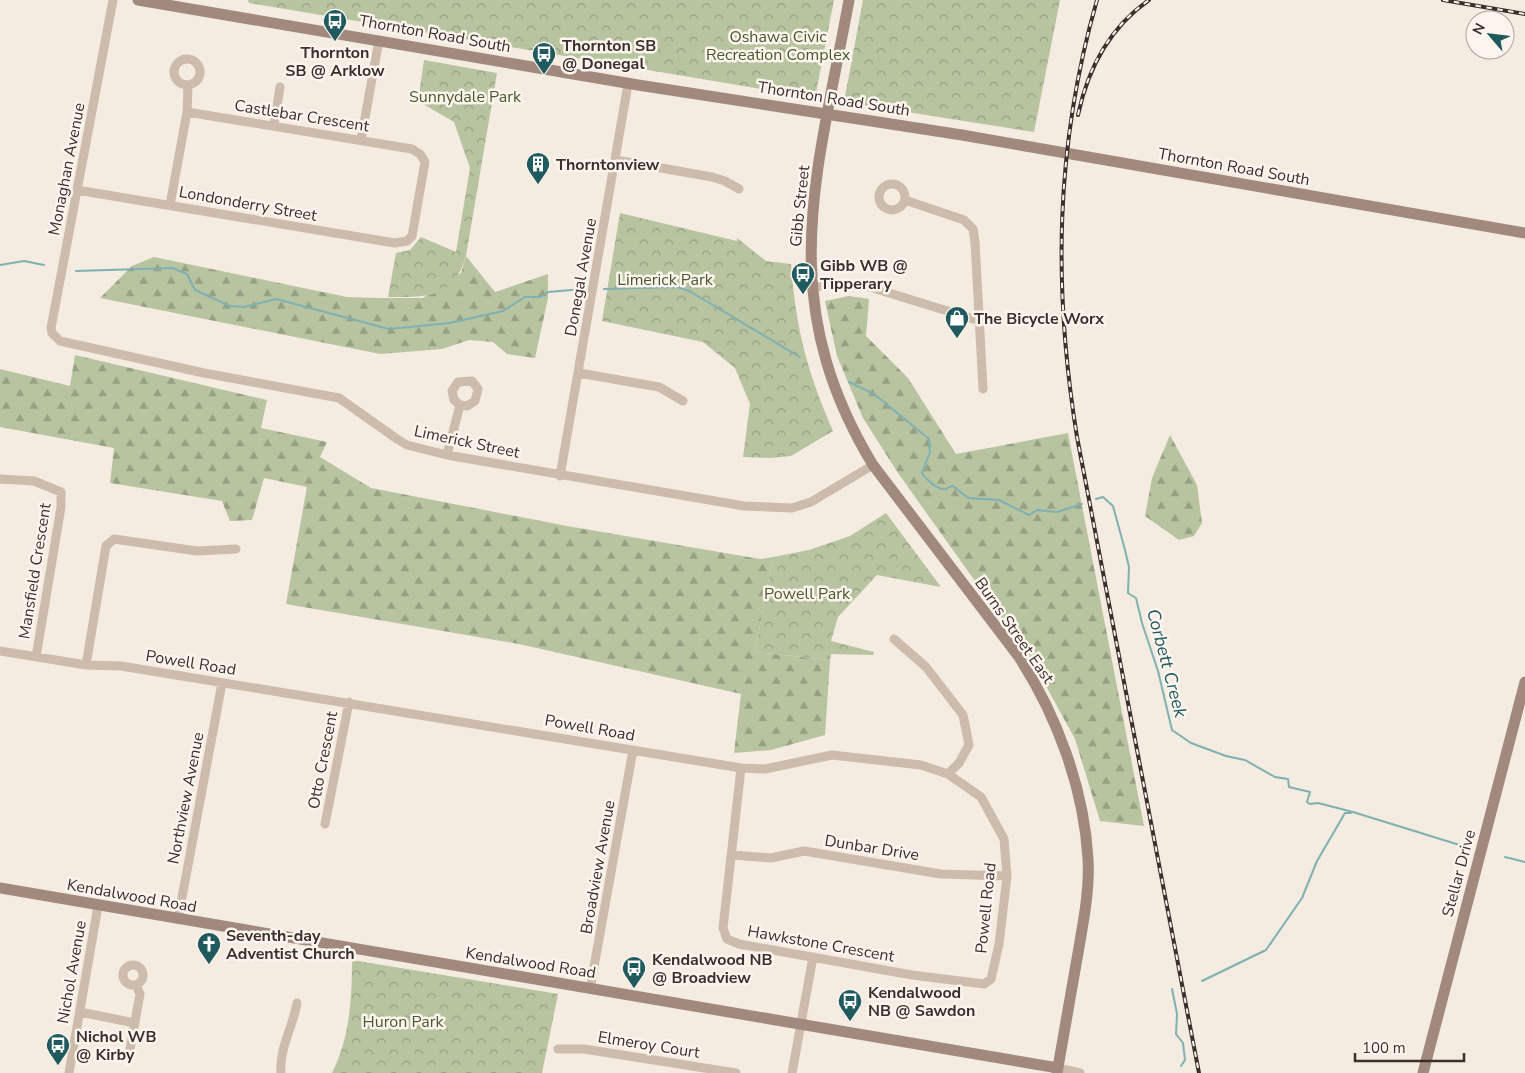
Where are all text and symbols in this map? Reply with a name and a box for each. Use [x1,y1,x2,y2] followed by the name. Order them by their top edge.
[322,8,348,42] bus stop icon: Thornton SB @ Arklow
[357,10,512,58] street label: Thornton Road South
[1465,10,1515,60] north arrow
[1468,20,1490,38] text: N
[706,26,851,66] park label: Oshawa Civic Recreation Complex
[562,35,656,75] place label: Thornton SB @ Donegal
[531,41,557,75] bus stop icon: Thornton SB @ Donegal
[285,42,385,82] place label: Thornton SB @ Arklow
[756,76,912,122] street label: Thornton Road South
[409,86,522,108] park label: Sunnydale Park
[233,94,371,138] street label: Castlebar Crescent
[43,101,91,237] street label: Monaghan Avenue
[1156,143,1311,191] street label: Thornton Road South
[525,151,551,185] building icon: Thorntonview
[556,154,660,176] place label: Thorntonview
[785,164,815,248] street label: Gibb Street
[177,181,319,227] street label: Londonderry Street
[560,216,602,338] street label: Donegal Avenue
[820,255,908,295] place label: Gibb WB @ Tipperary
[790,261,816,295] bus stop icon: Gibb WB @ Tipperary
[617,269,714,291] park label: Limerick Park
[944,305,970,339] shop icon: The Bicycle Worx
[974,308,1104,330] place label: The Bicycle Worx
[412,420,522,464] street label: Limerick Street
[13,501,57,641] street label: Mansfield Crescent
[969,573,1059,688] street label: Burns Street East
[764,583,851,605] park label: Powell Park
[1141,606,1193,721] water label: Corbett Creek
[144,645,238,681] street label: Powell Road
[303,709,343,811] street label: Otto Crescent
[543,709,637,747] street label: Powell Road
[162,730,210,866] street label: Northview Avenue
[575,799,621,936] street label: Broadview Avenue
[1437,827,1481,919] street label: Stellar Drive
[823,830,921,866] street label: Dunbar Drive
[970,862,1002,955] street label: Powell Road
[65,874,199,918] street label: Kendalwood Road
[52,919,92,1025] street label: Nichol Avenue
[746,920,896,968] street label: Hawkstone Crescent
[226,925,355,965] place label: Seventh-day Adventist Church
[196,931,222,965] church icon: Seventh-day Adventist Church
[464,942,598,984] street label: Kendalwood Road
[652,949,773,989] place label: Kendalwood NB @ Broadview
[621,955,647,989] bus stop icon: Kendalwood NB @ Broadview
[868,982,975,1022] place label: Kendalwood NB @ Sawdon
[837,988,863,1022] bus stop icon: Kendalwood NB @ Sawdon
[363,1011,444,1033] park label: Huron Park
[76,1026,156,1066] place label: Nichol WB @ Kirby
[596,1026,702,1064] street label: Elmeroy Court
[1355,1030,1464,1062] scale bar
[45,1032,71,1066] bus stop icon: Nichol WB @ Kirby
[1362,1038,1406,1058] text: 100 m

